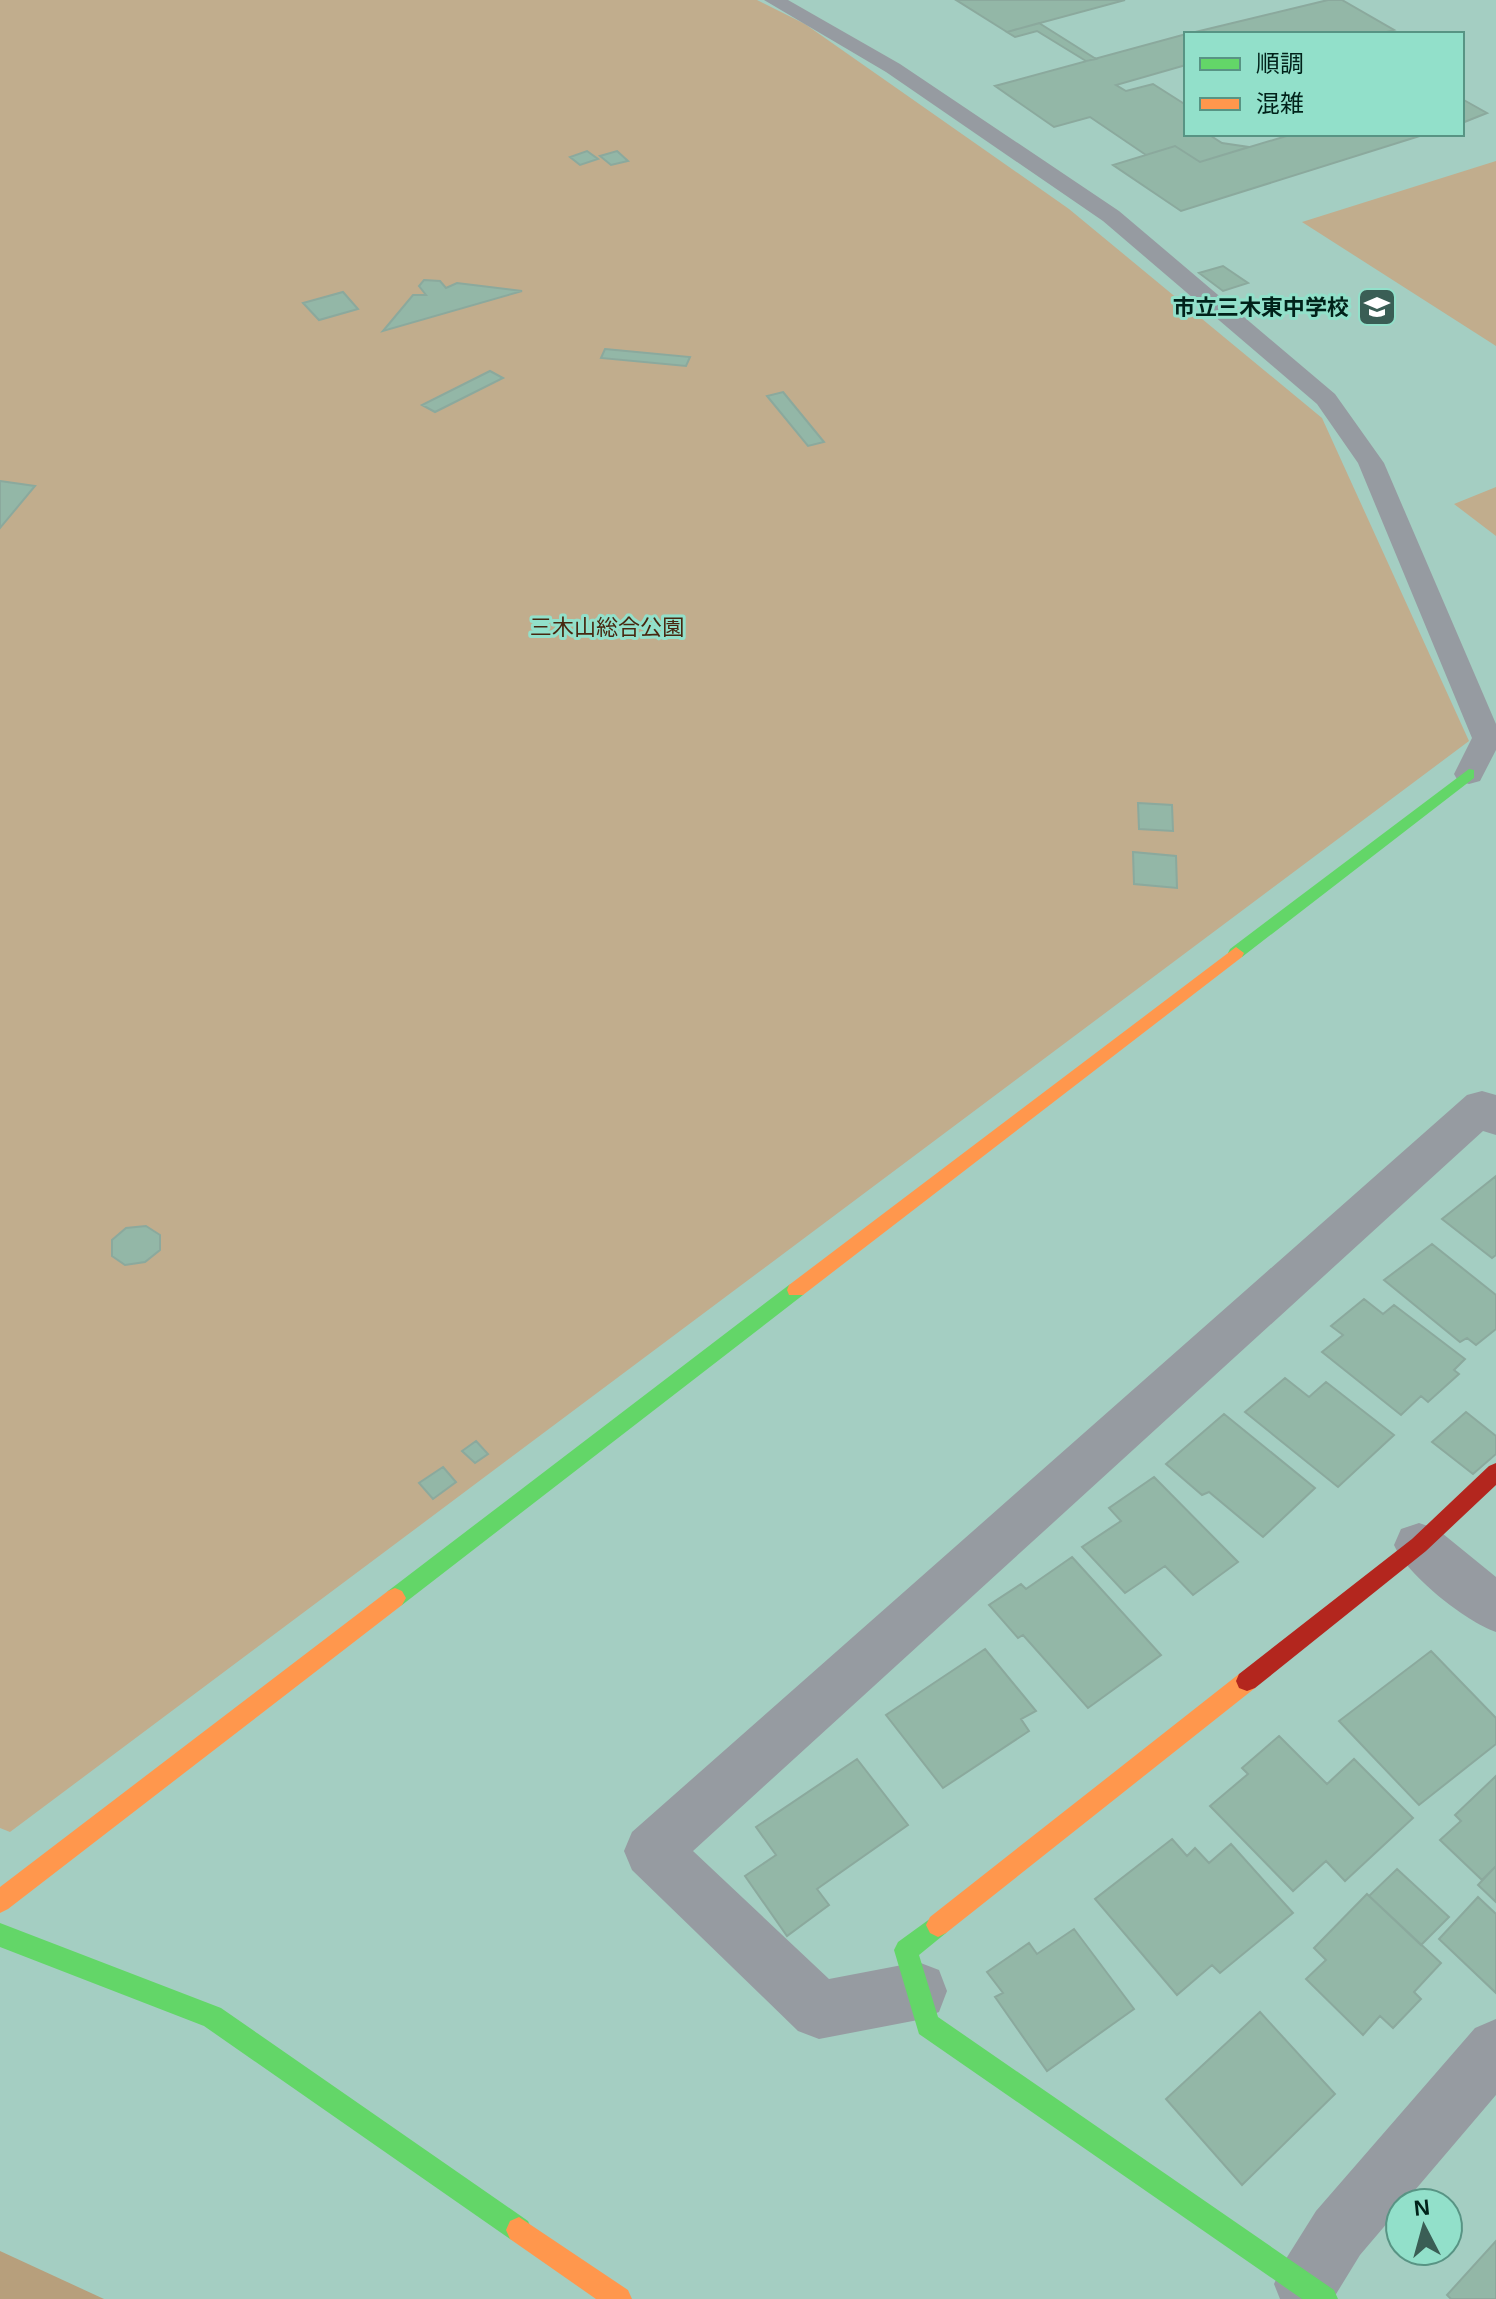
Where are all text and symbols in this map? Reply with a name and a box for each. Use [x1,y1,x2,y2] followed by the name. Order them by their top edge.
[1184,32,1464,136] legend
[1256,50,1304,77] text: 順調
[1256,90,1304,117] text: 混雑
[1356,286,1398,328] school or university icon: 市立三木東中学校
[1173,295,1349,320] place label: 市立三木東中学校
[530,615,684,640] park label: 三木山総合公園
[1384,2187,1464,2267] north arrow
[1413,2194,1431,2221] text: N

